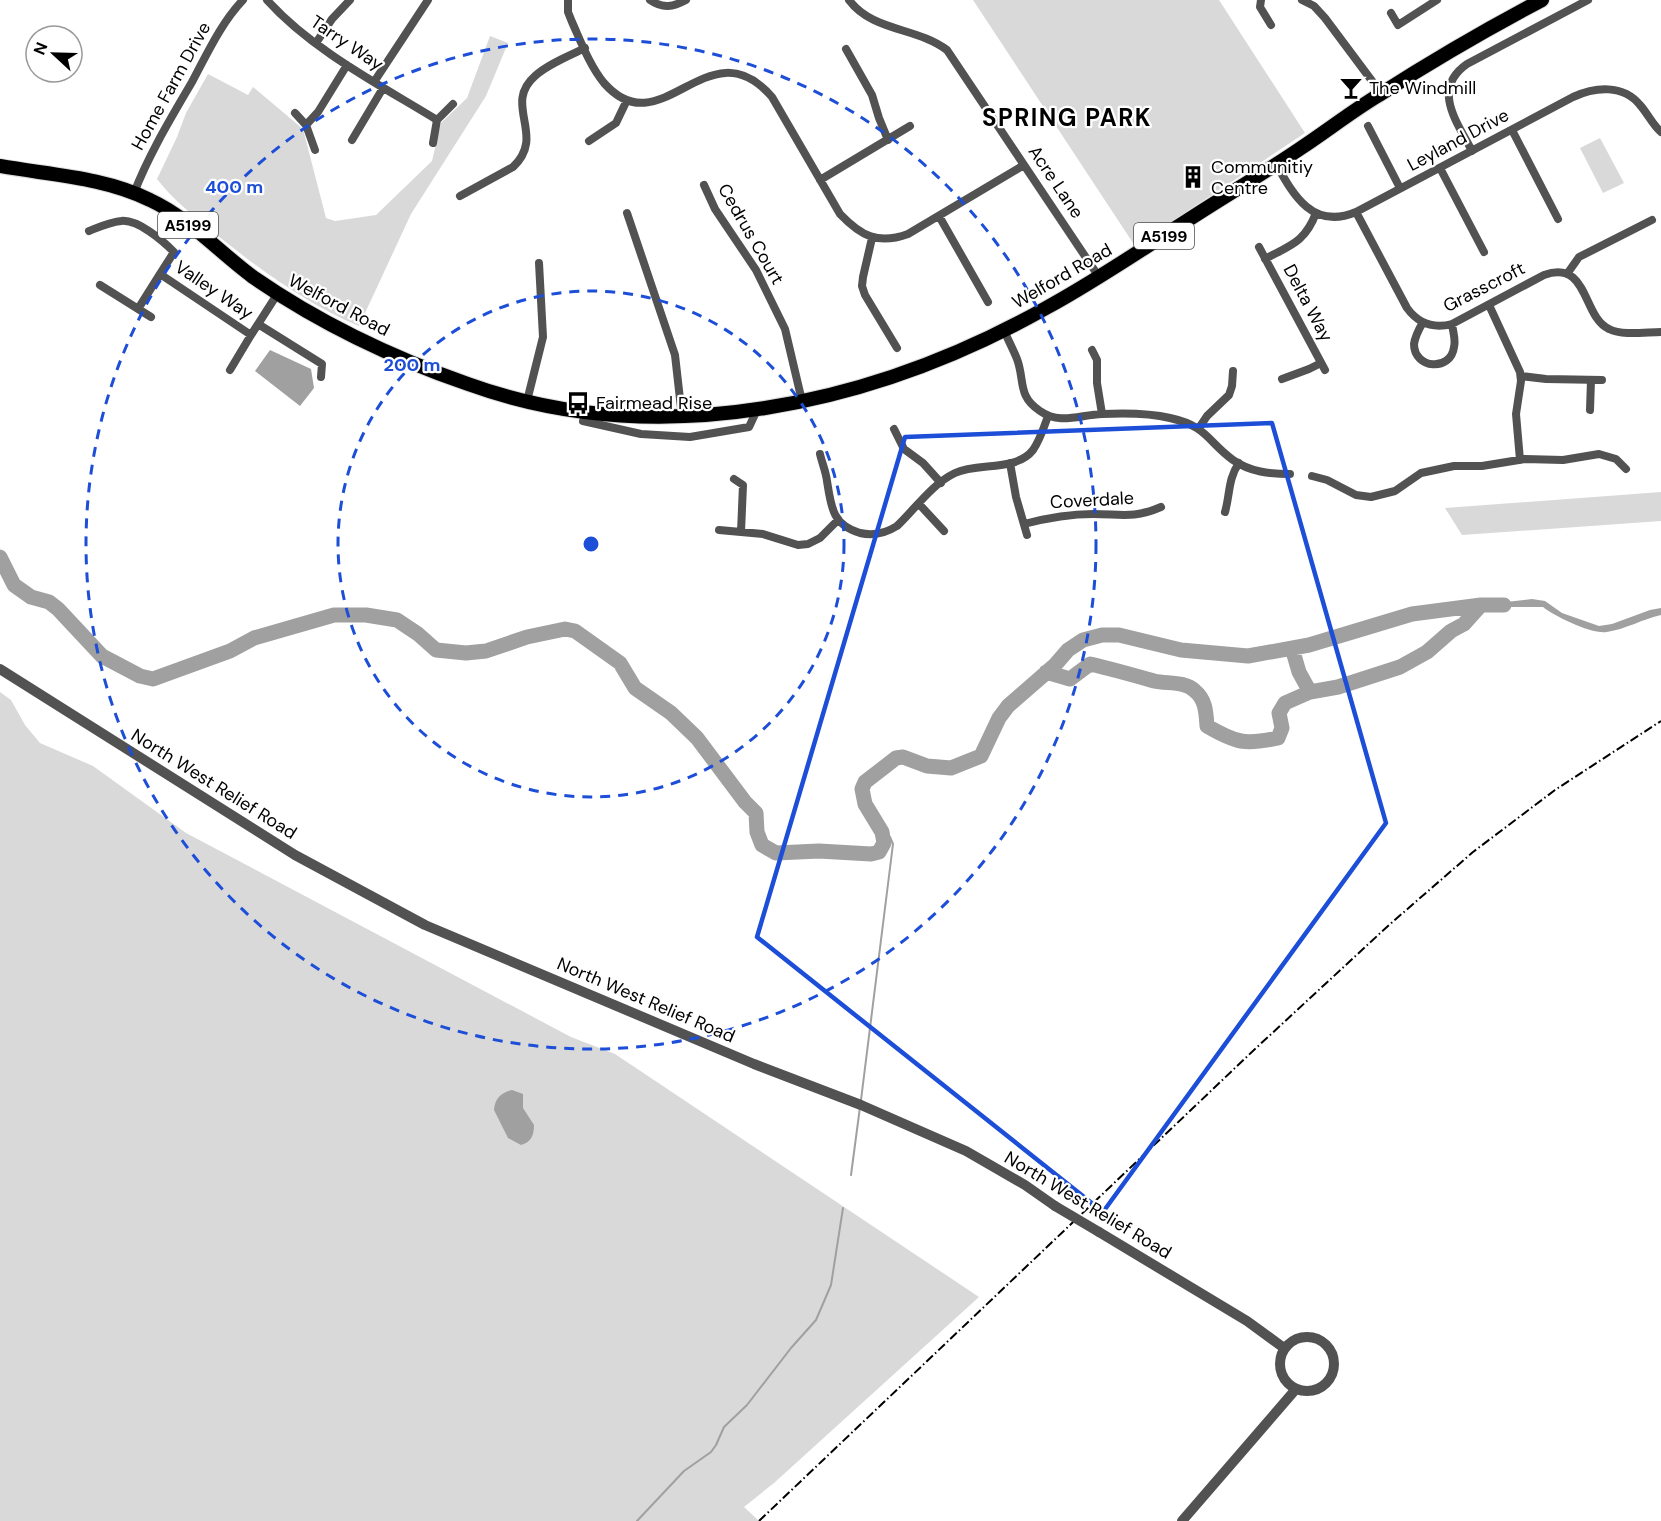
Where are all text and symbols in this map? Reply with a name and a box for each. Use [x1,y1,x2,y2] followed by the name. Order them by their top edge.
[306,10,388,76] street label: Tarry Way
[126,18,216,154] street label: Home Farm Drive
[24,24,84,84] north arrow
[29,39,52,58] text: N
[1338,75,1364,101] bar icon: The Windmill
[1369,76,1476,100] place label: The Windmill
[982,102,1152,133] district label: SPRING PARK
[1403,103,1513,177] street label: Leyland Drive
[1023,141,1089,223] street label: Acre Lane
[1211,155,1313,200] place label: Communitiy Centre
[1180,164,1206,190] building icon: Communitiy Centre
[205,175,263,199] text: 400 m
[712,179,790,289] street label: Cedrus Court
[158,212,218,238] road number: A5199
[1134,223,1194,249] road number: A5199
[1008,238,1116,314] street label: Welford Road
[170,255,258,325] street label: Valley Way
[1439,256,1529,318] street label: Grasscroft
[1278,260,1338,346] street label: Delta Way
[284,268,394,342] street label: Welford Road
[384,353,440,377] text: 200 m
[565,390,591,416] bus stop icon: Fairmead Rise
[596,391,712,415] place label: Fairmead Rise
[1049,486,1135,514] street label: Coverdale
[581,534,601,554] centre of rings
[127,723,301,845] street label: North West Relief Road
[553,952,739,1048] street label: North West Relief Road
[1000,1146,1176,1264] street label: North West Relief Road

